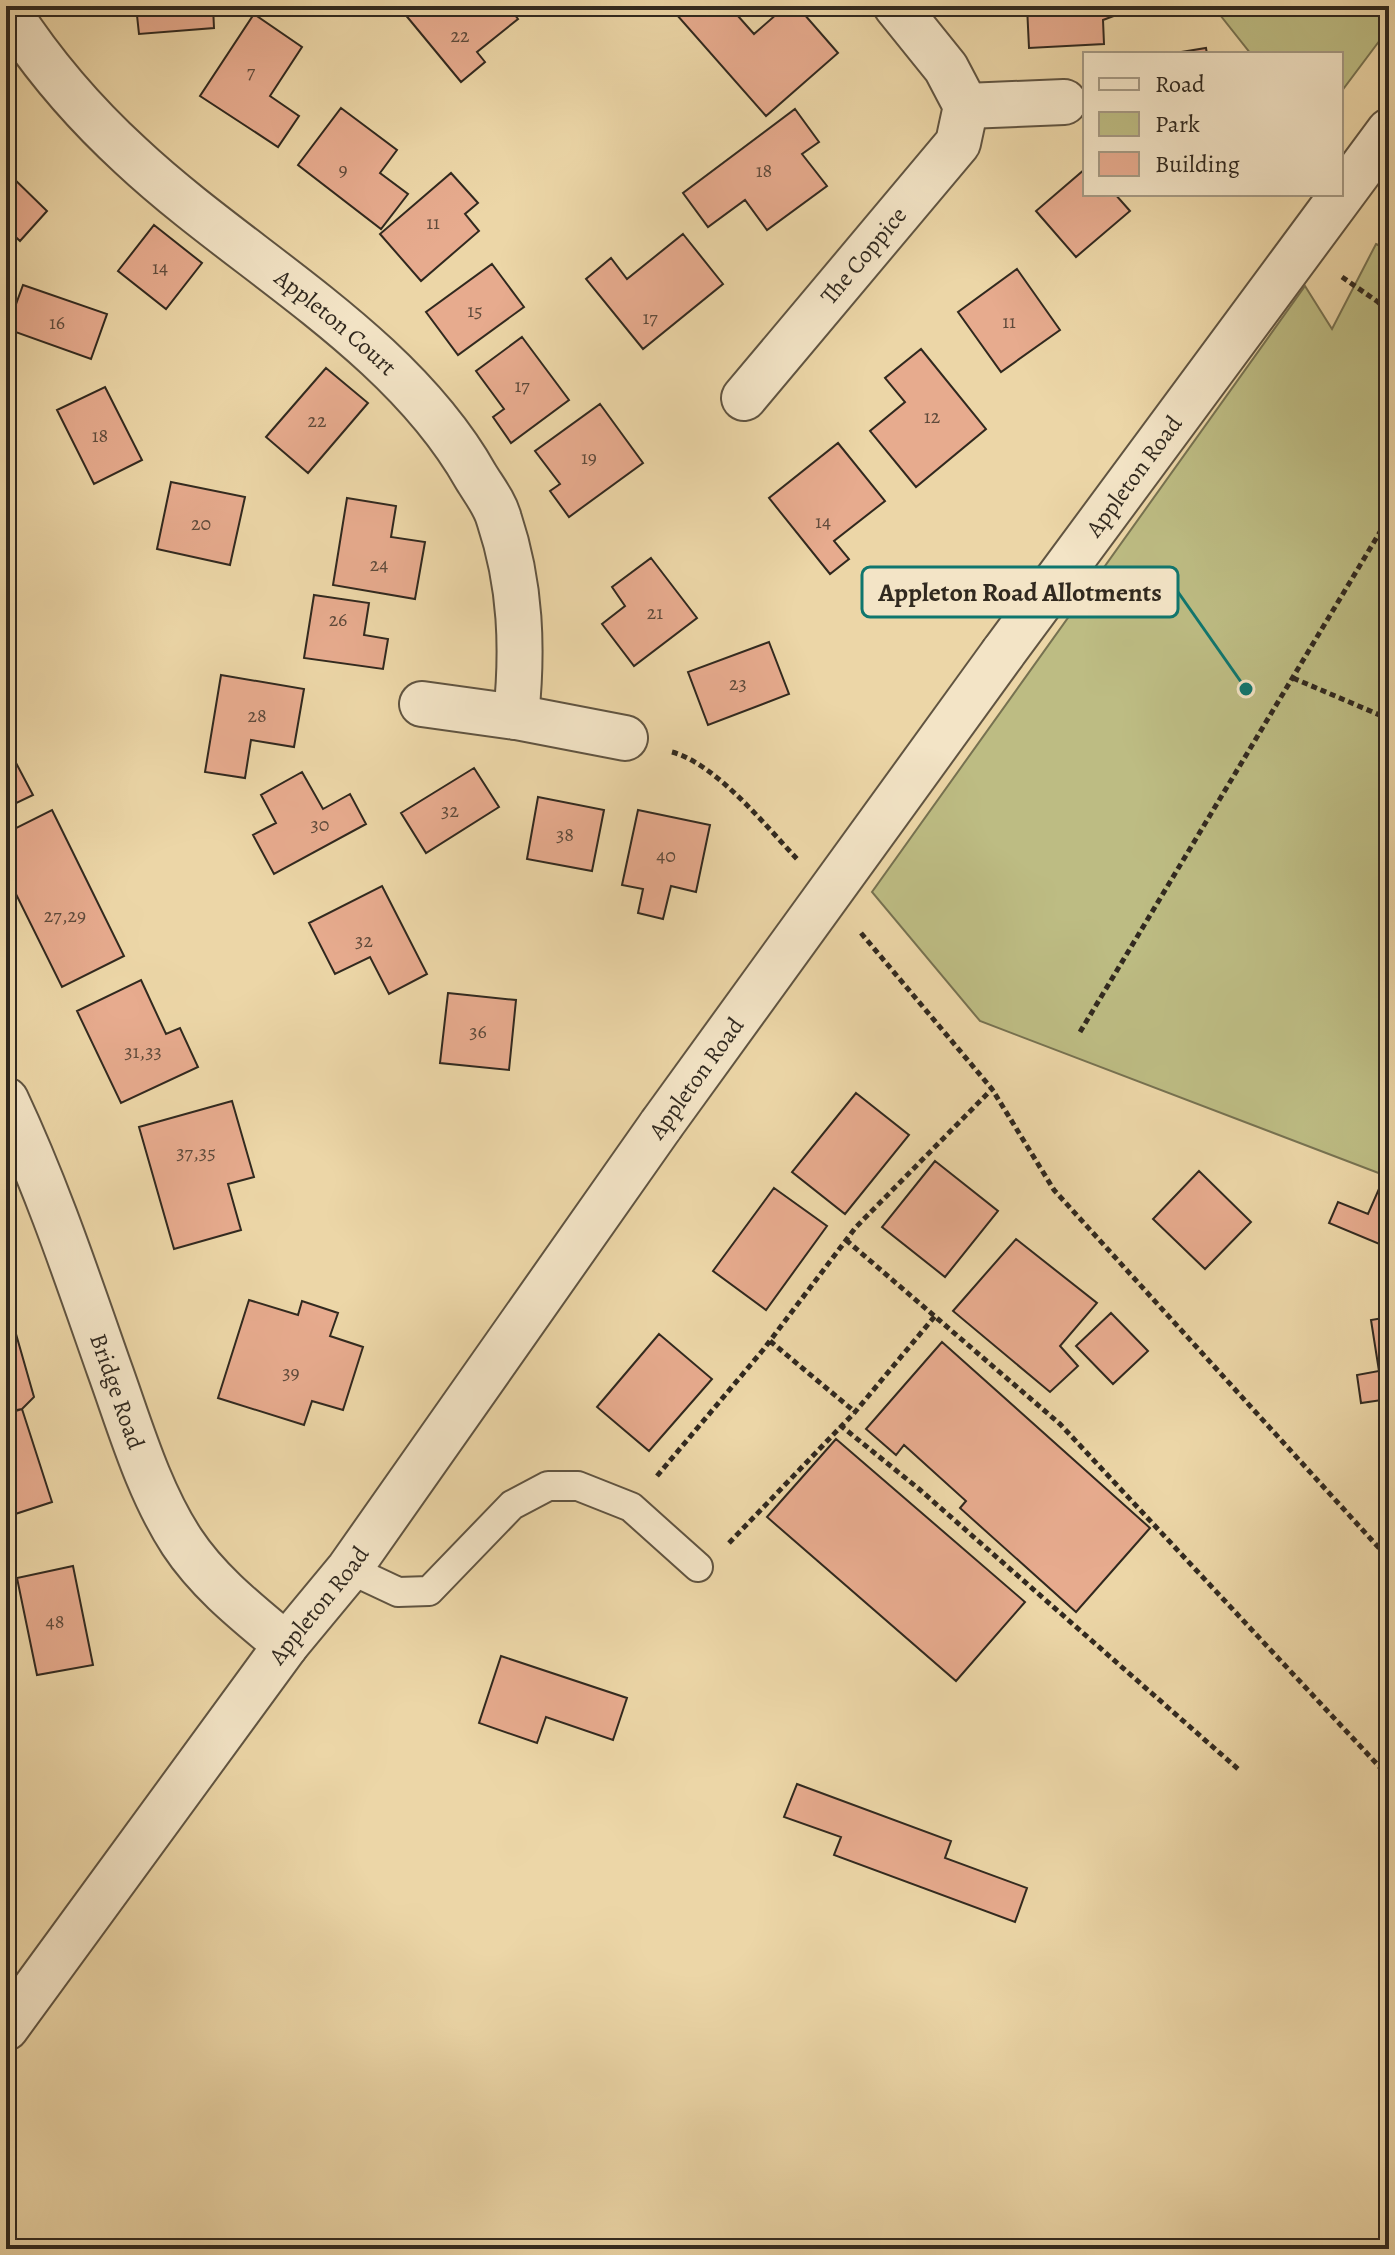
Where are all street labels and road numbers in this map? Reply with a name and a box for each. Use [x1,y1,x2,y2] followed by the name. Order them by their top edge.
[813,200,914,311] street label: The Coppice
[267,261,404,383] street label: Appleton Court
[1078,409,1189,544] street label: Appleton Road
[640,1011,751,1146] street label: Appleton Road
[82,1329,152,1454] street label: Bridge Road
[261,1540,376,1671] street label: Appleton Road

